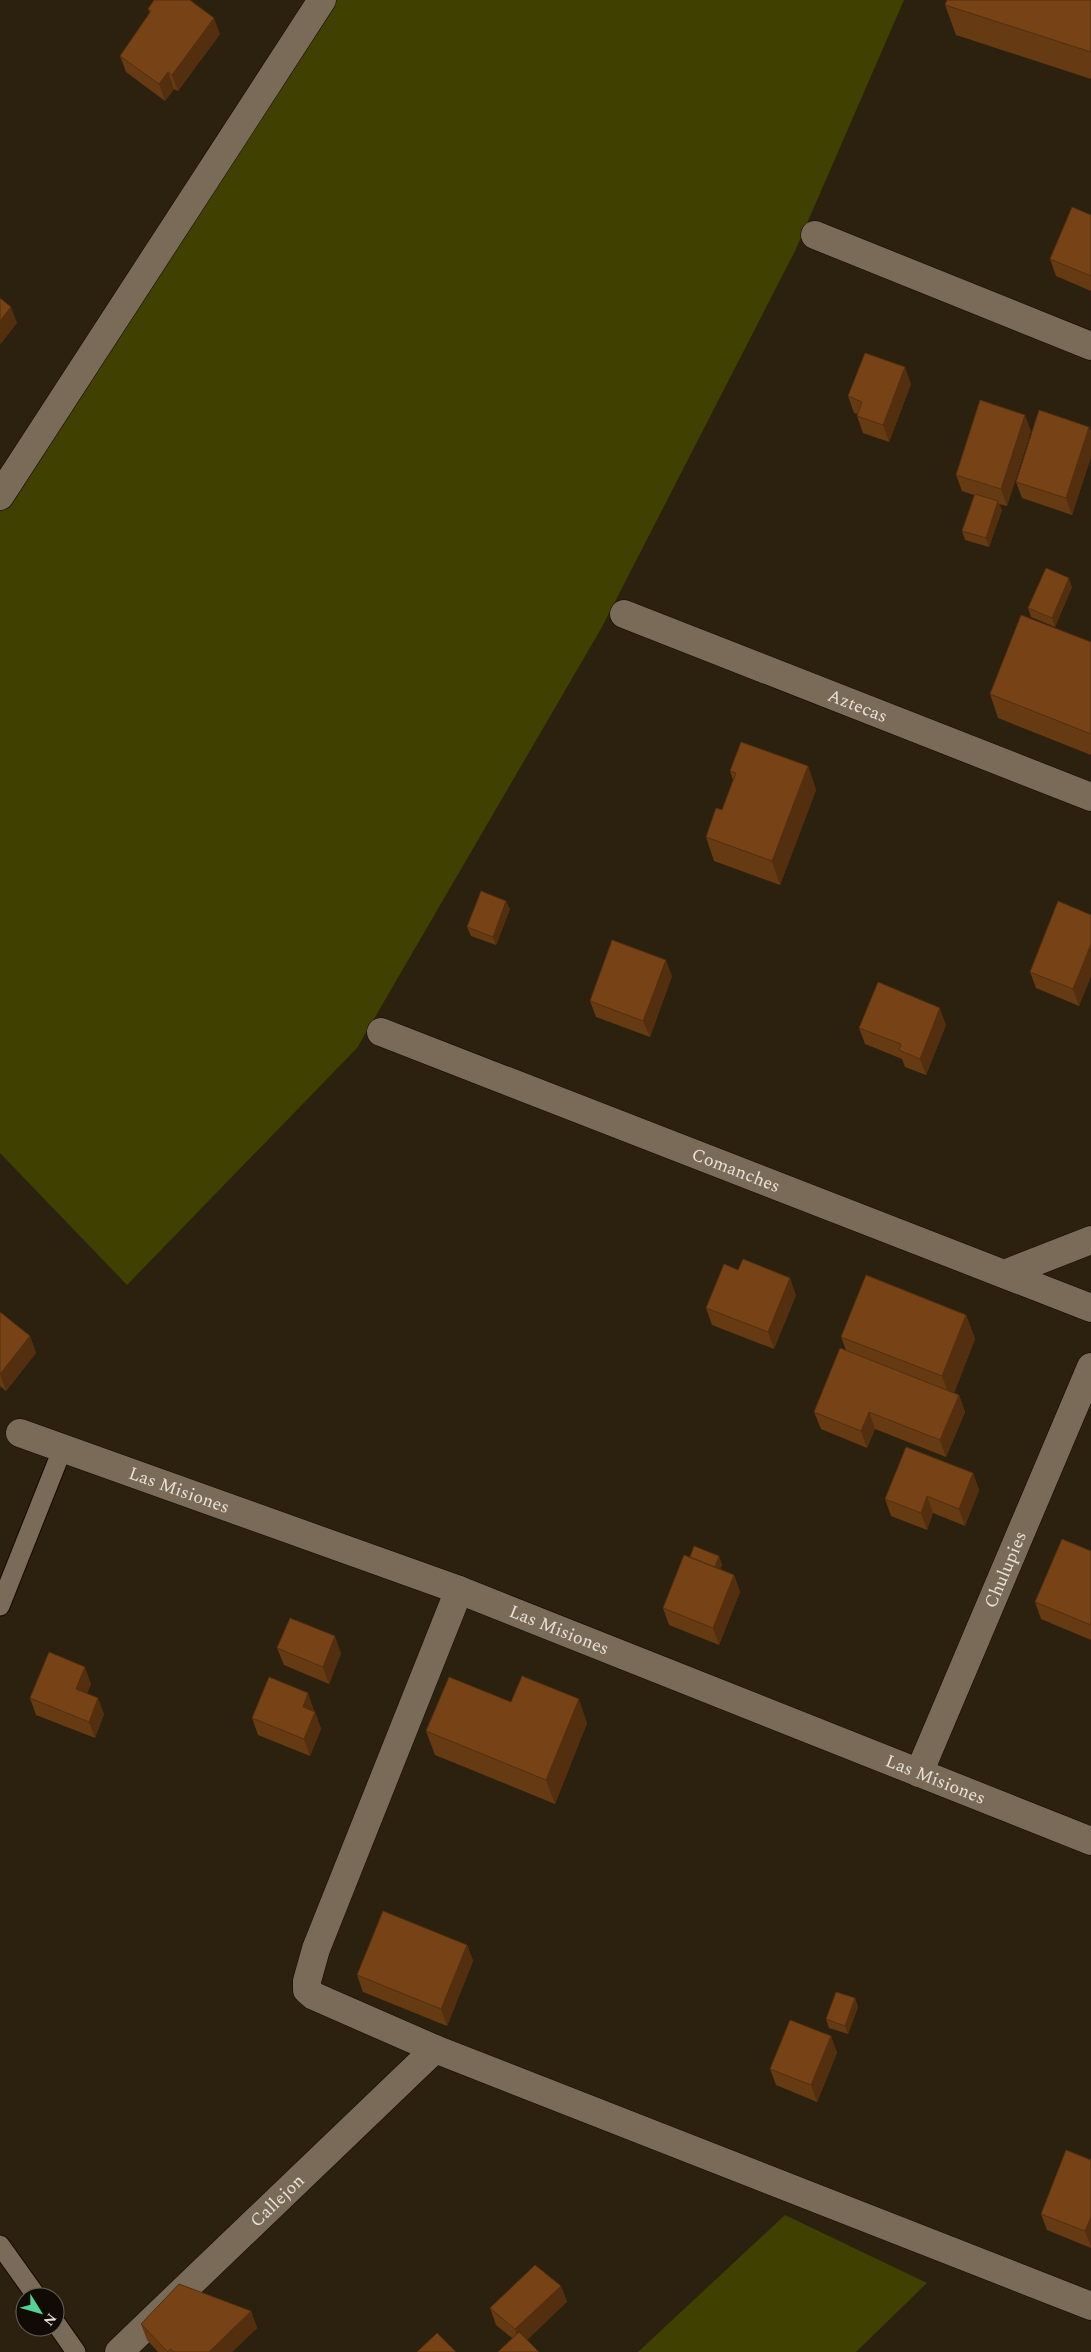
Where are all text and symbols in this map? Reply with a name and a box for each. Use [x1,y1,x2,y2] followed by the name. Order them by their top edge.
[824,682,891,730] street label: Aztecas
[688,1141,784,1200] street label: Comanches
[125,1460,233,1521] street label: Las Misiones
[977,1527,1034,1612] street label: Chulupies
[505,1598,613,1662] street label: Las Misiones
[881,1748,989,1812] street label: Las Misiones
[244,2168,311,2234] street label: Callejon
[15,2287,65,2337] north arrow
[38,2309,62,2330] text: N

